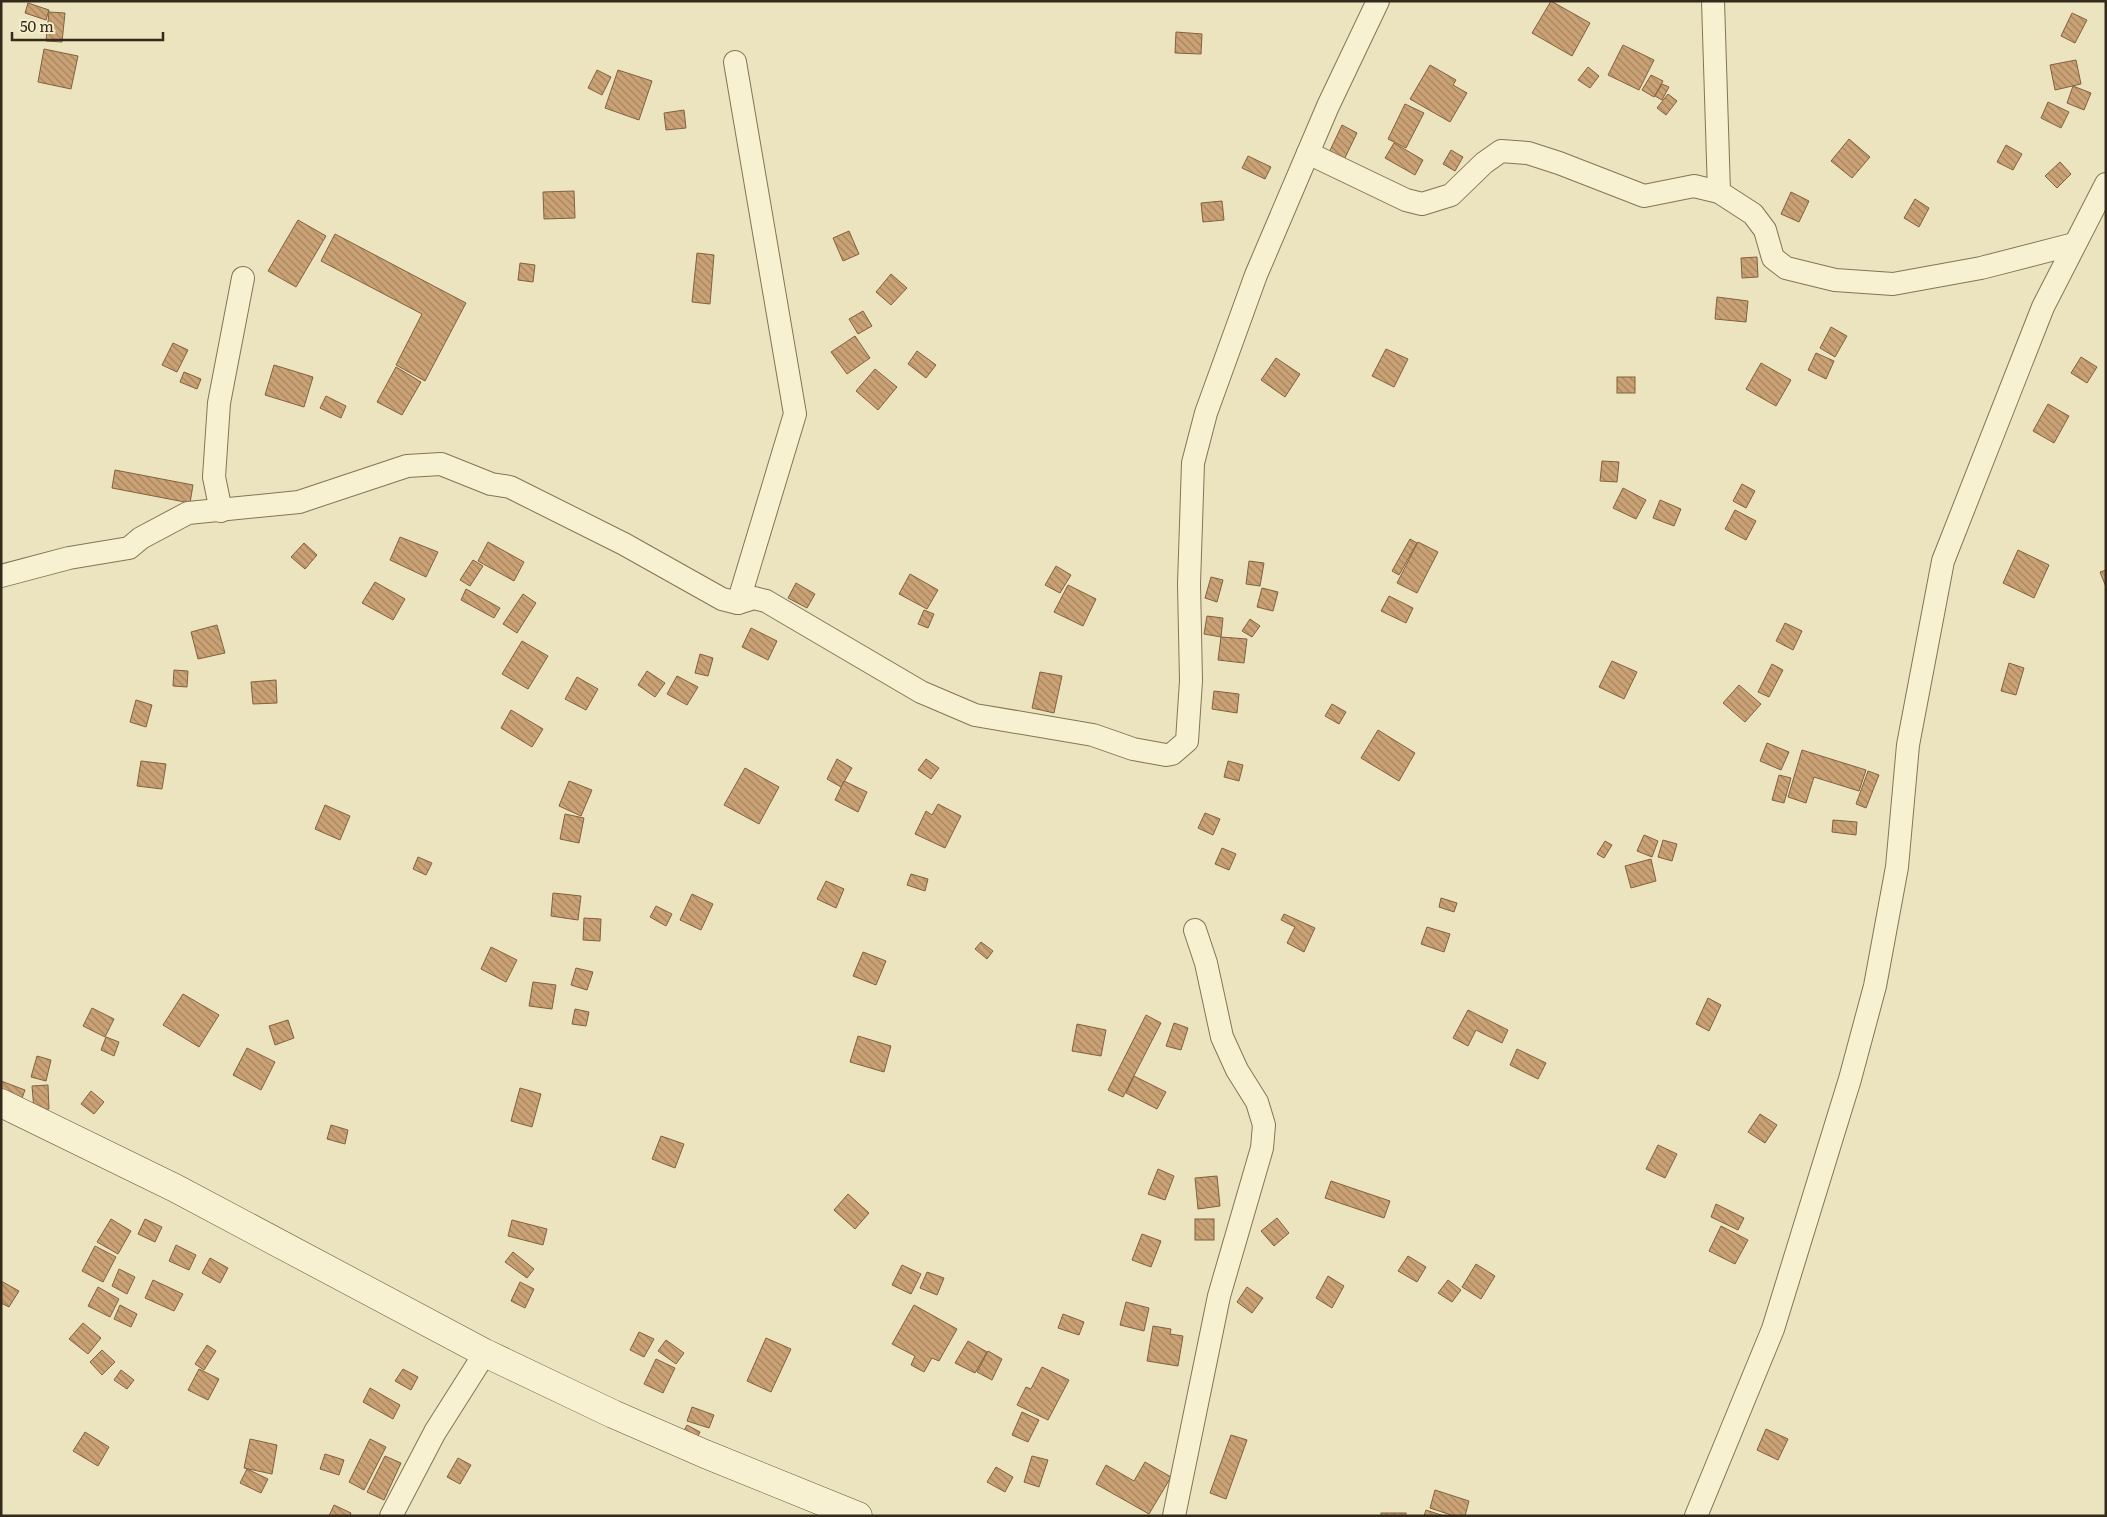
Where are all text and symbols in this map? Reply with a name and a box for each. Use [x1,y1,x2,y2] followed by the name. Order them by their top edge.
[12,10,164,42] scale bar
[20,14,54,37] text: 50 m

